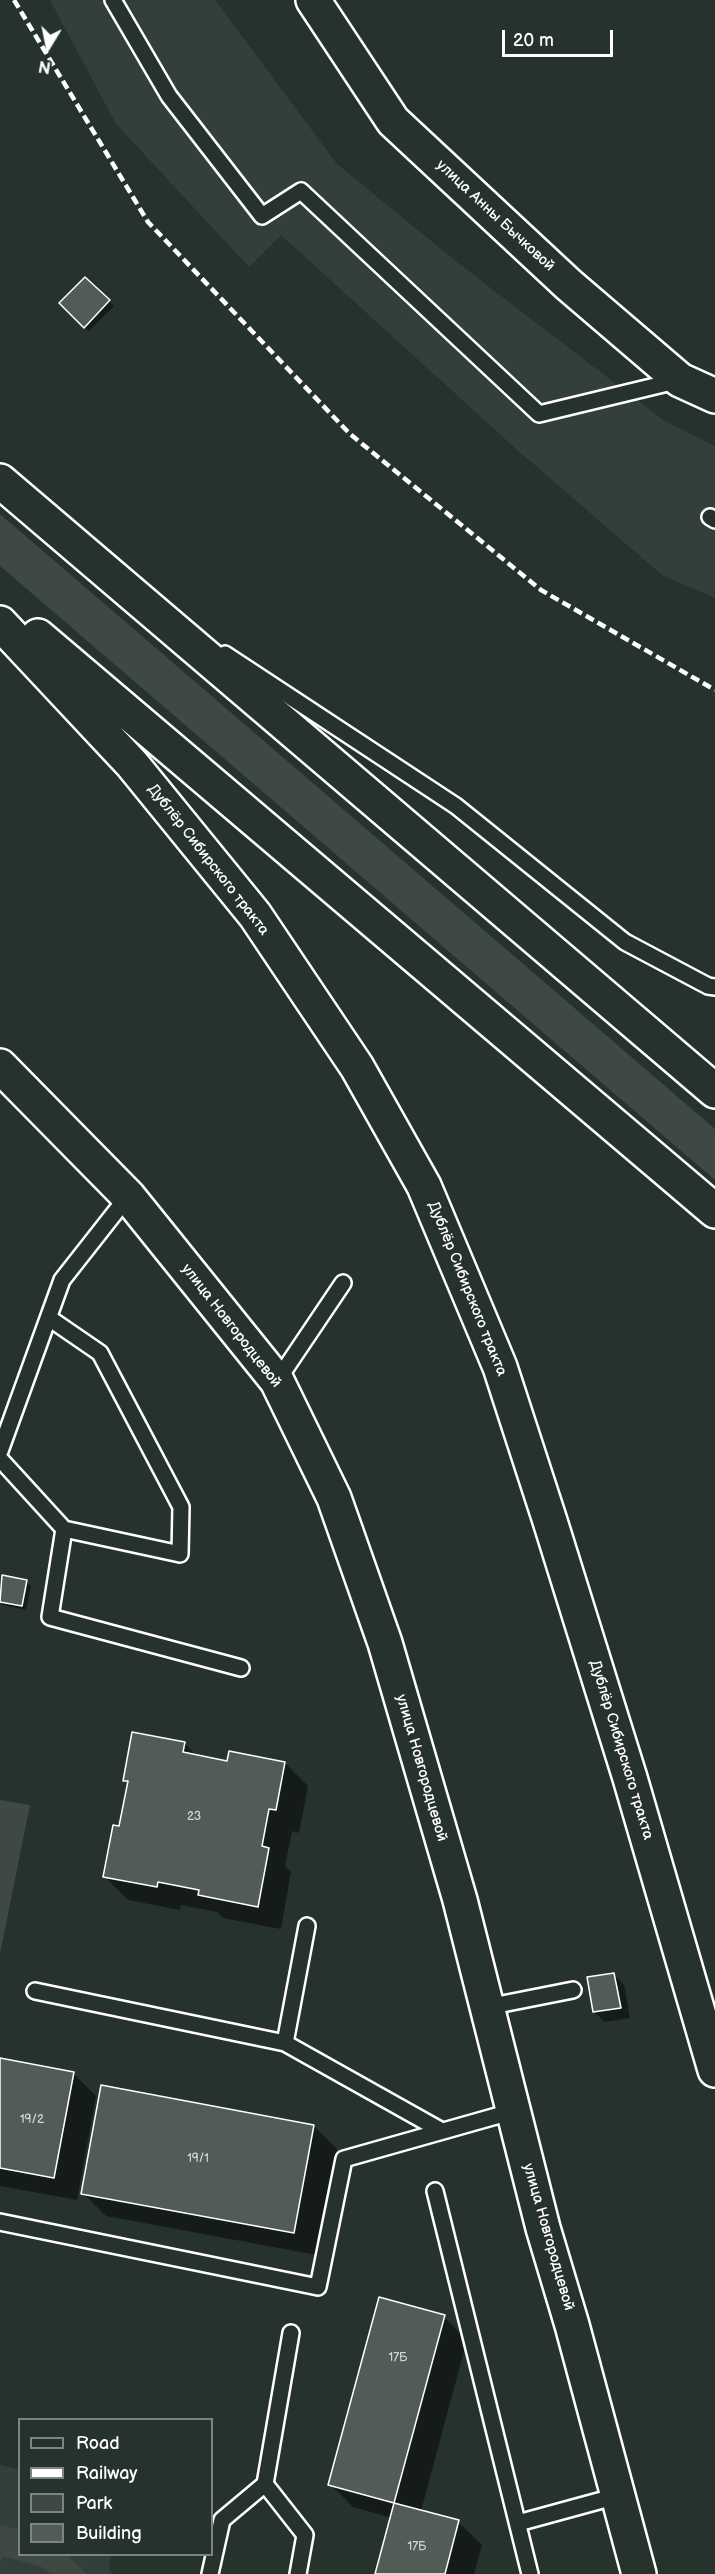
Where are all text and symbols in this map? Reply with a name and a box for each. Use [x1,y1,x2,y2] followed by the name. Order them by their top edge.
[18,18,78,78] north arrow
[505,18,616,56] scale bar
[513,30,554,51] text: 20 m
[37,56,52,77] text: N
[432,156,558,276] street label: улица Анны Бычковой
[143,781,273,939] street label: Дублёр Сибирского тракта
[424,1199,510,1379] street label: Дублёр Сибирского тракта
[177,1261,285,1391] street label: улица Новгородцевой
[585,1658,657,1842] street label: Дублёр Сибирского тракта
[391,1692,451,1844] street label: улица Новгородцевой
[187,1810,201,1824] house number: 23
[20,2113,44,2127] house number: 19/2
[187,2152,209,2166] house number: 19/1
[518,2161,578,2313] street label: улица Новгородцевой
[389,2351,407,2365] house number: 17Б
[18,2418,213,2556] legend
[76,2433,120,2454] text: Road
[76,2463,138,2484] text: Railway
[76,2493,112,2514] text: Park
[76,2523,142,2544] text: Building
[408,2540,426,2554] house number: 17Б

